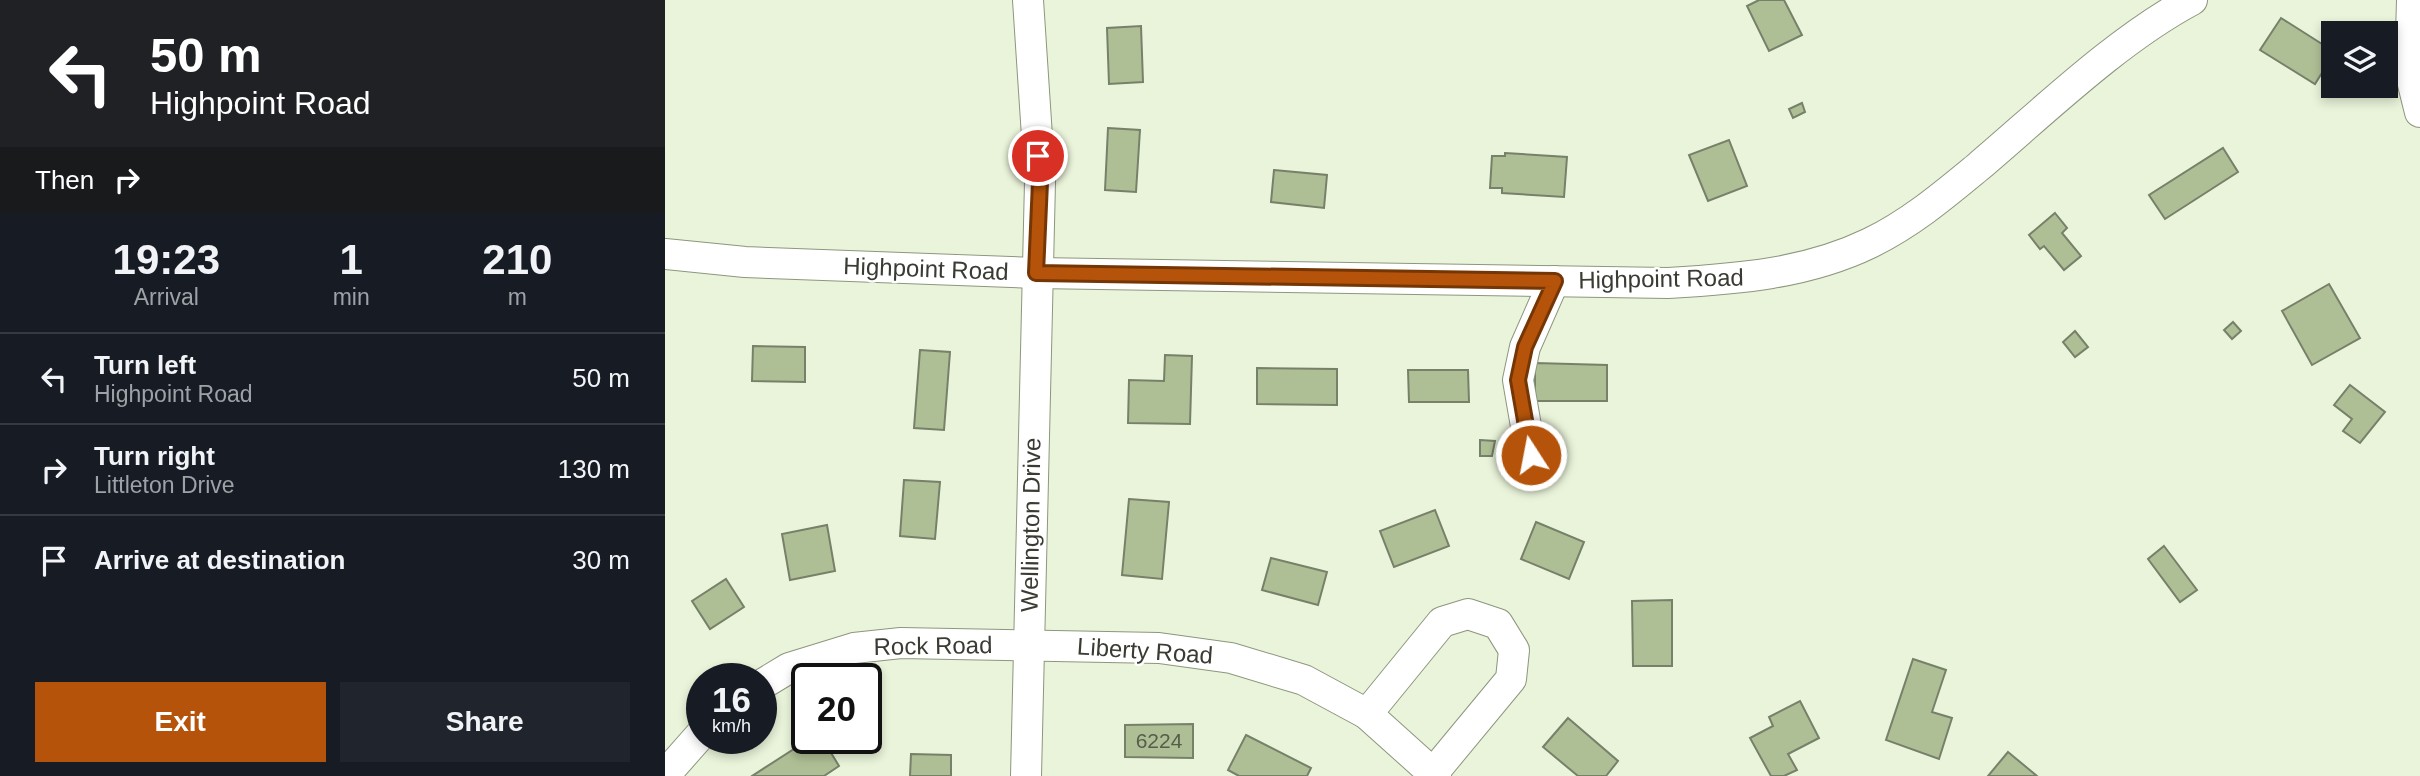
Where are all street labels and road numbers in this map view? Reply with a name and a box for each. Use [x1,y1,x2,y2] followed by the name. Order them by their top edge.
[843,252,1009,285] street label: Highpoint Road
[1578,264,1744,293] street label: Highpoint Road
[1015,438,1046,612] street label: Wellington Drive
[873,631,993,660] street label: Rock Road
[1076,632,1214,669] street label: Liberty Road

